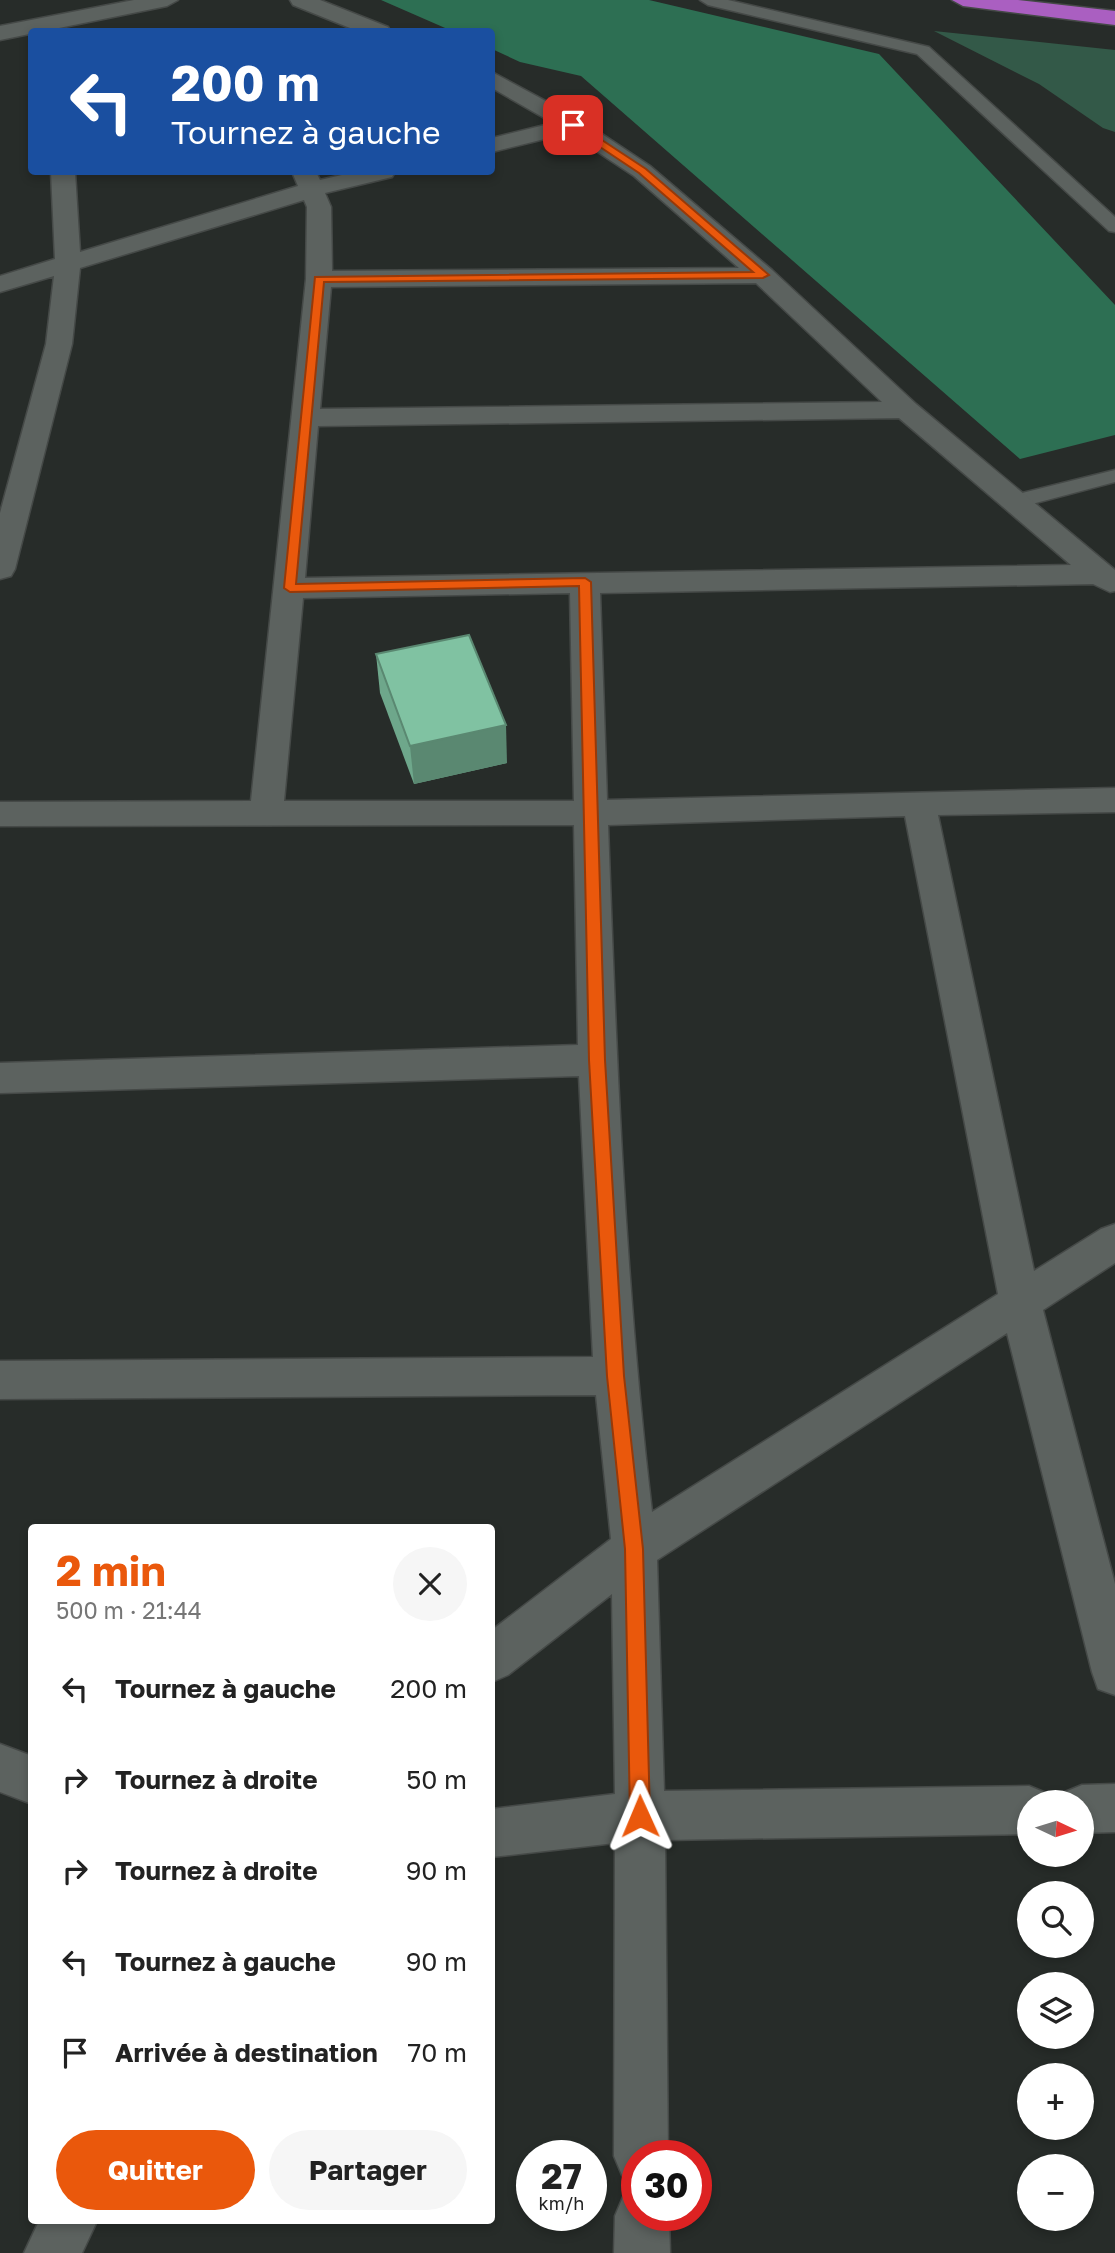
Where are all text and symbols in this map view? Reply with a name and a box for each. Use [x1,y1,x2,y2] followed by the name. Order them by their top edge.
[171,53,320,112] text: 200 m
[56,56,147,147] icon: left
[543,95,603,155] pin
[554,106,592,144] icon: arrive
[171,113,440,151] text: Tournez à gauche
[56,1545,166,1595] text: 2 min
[393,1547,467,1621] button: close
[56,1596,202,1624] text: 500 m · 21:44
[56,1670,94,1708] icon: left
[115,1673,336,1704] text: Tournez à gauche
[390,1673,467,1704] text: 200 m
[56,1761,94,1799] icon: right
[115,1764,318,1795] text: Tournez à droite
[406,1764,467,1795] text: 50 m
[603,1779,677,1853] position arrow
[1017,1790,1094,1867] north arrow
[1017,1790,1094,2231] map controls
[56,1852,94,1890] icon: right
[115,1855,318,1886] text: Tournez à droite
[406,1855,467,1886] text: 90 m
[1017,1881,1094,1958] button: search
[56,1943,94,1981] icon: left
[115,1946,336,1977] text: Tournez à gauche
[406,1946,467,1977] text: 90 m
[1017,1972,1094,2049] button: layers
[56,2034,94,2072] icon: arrive
[115,2037,378,2068] text: Arrivée à destination
[408,2037,467,2068] text: 70 m
[1017,2063,1094,2140] button: +
[56,2130,255,2210] button: Quitter
[269,2130,467,2210] button: Partager
[621,2140,712,2231] speed limit sign: 30
[1017,2154,1094,2231] button: −
[541,2155,582,2197] text: 27
[539,2192,584,2214] text: km/h

